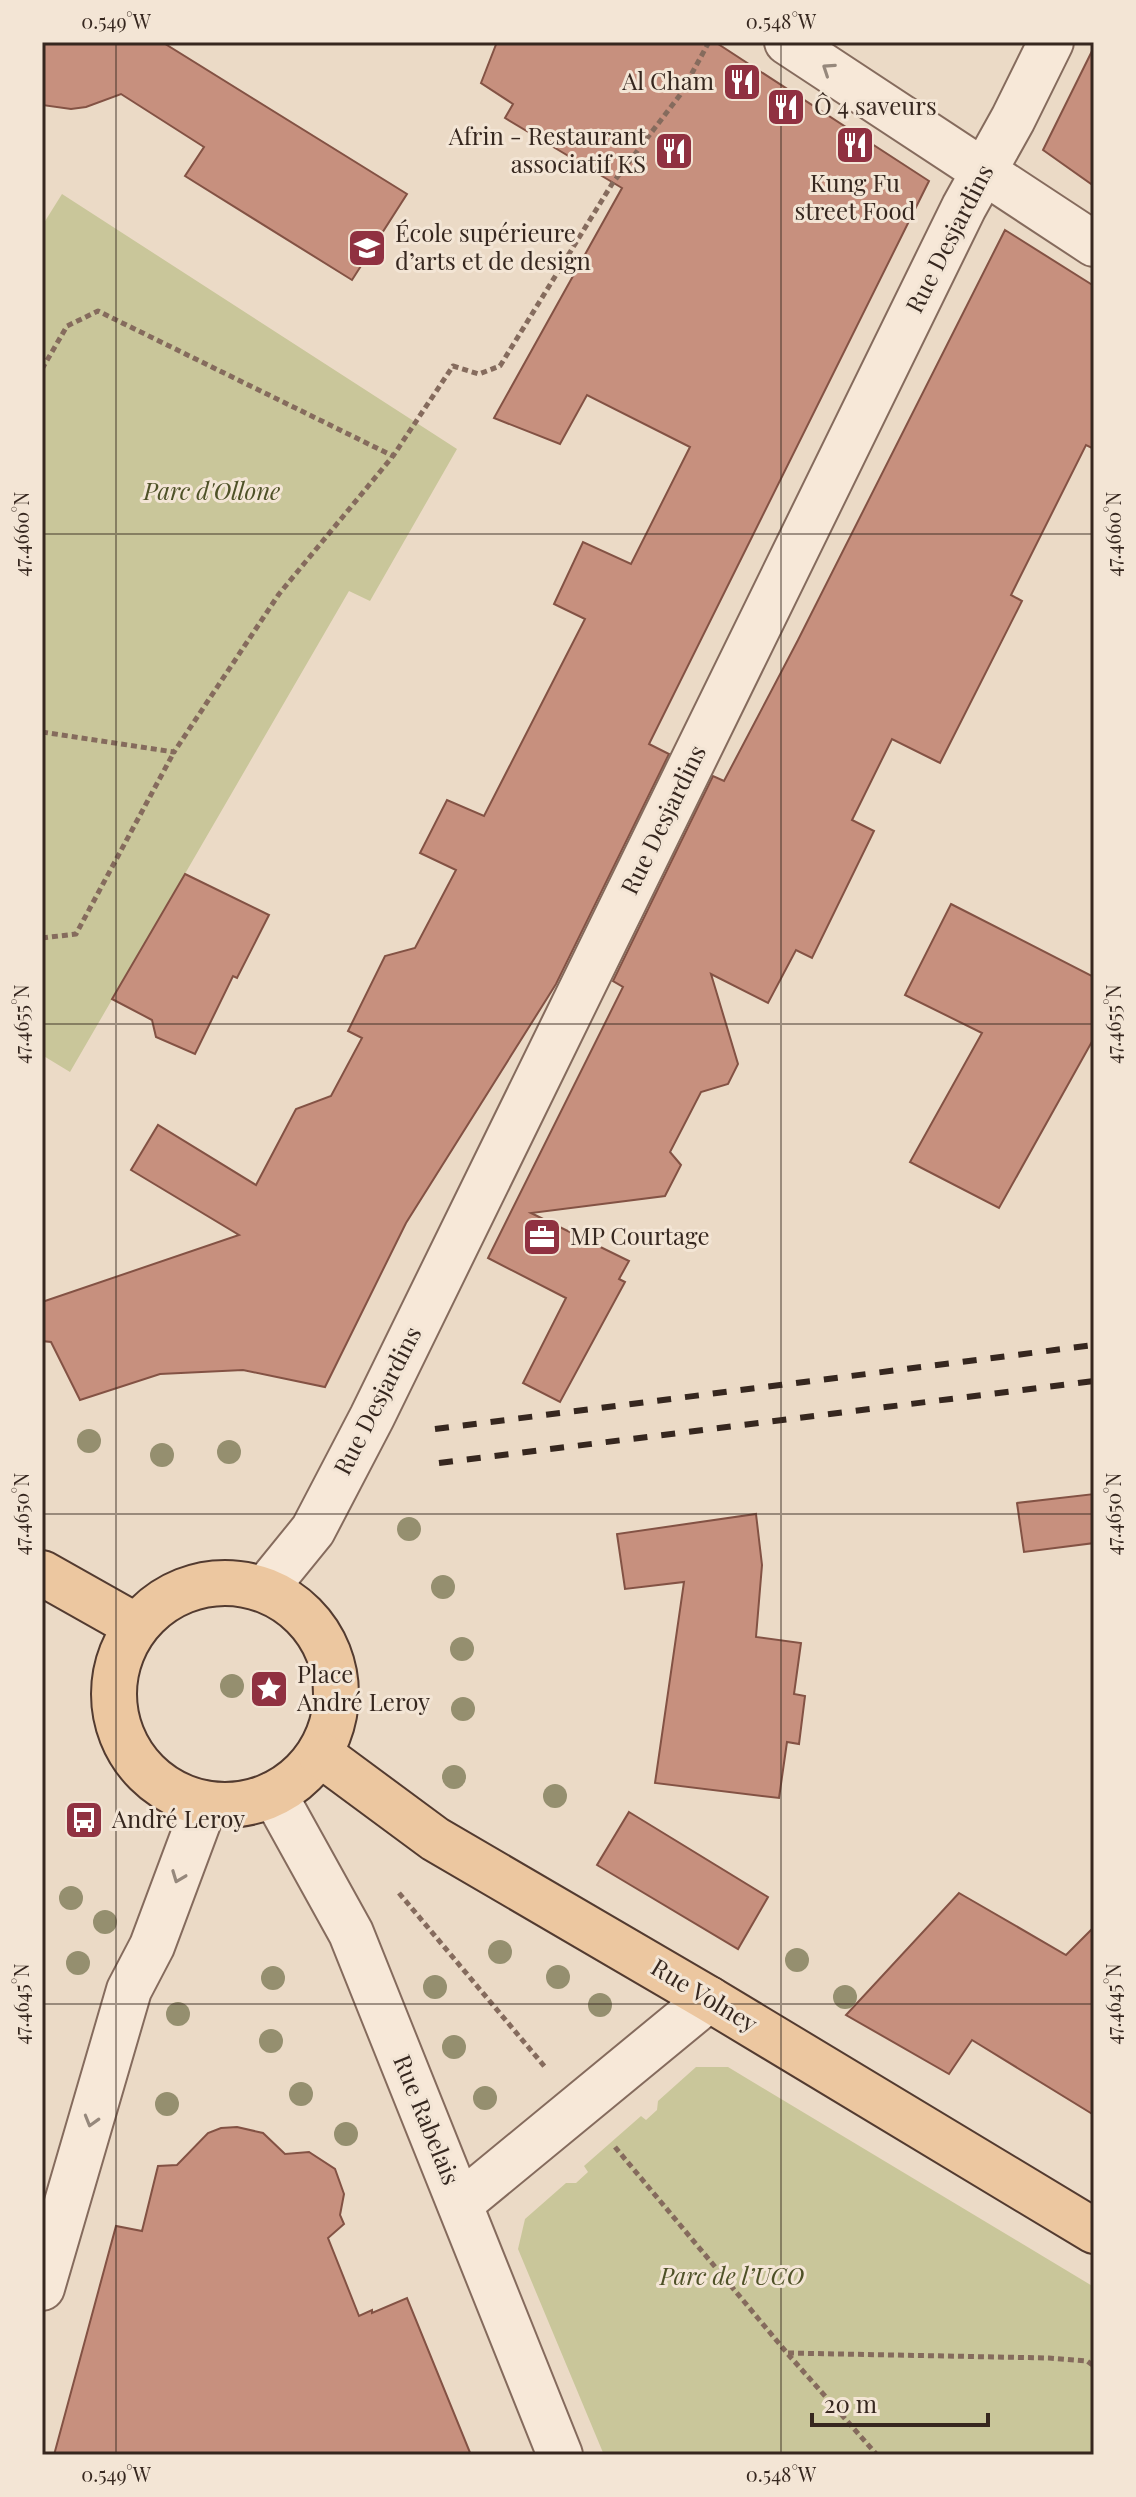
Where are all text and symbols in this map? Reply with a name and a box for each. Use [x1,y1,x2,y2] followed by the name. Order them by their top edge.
[81,7,152,34] text: 0.549°W
[746,7,817,34] text: 0.548°W
[721,61,763,103] restaurant icon: Al Cham
[621,64,714,96] place label: Al Cham
[822,64,836,79] one-way arrow
[765,86,807,128] restaurant icon: Ô 4 saveurs
[814,89,937,121] place label: Ô 4 saveurs
[448,119,647,179] place label: Afrin - Restaurant associatif KS
[834,124,876,166] restaurant icon: Kung Fu street Food
[653,130,695,172] restaurant icon: Afrin - Restaurant associatif KS
[897,158,999,318] street label: Rue Desjardins
[794,166,916,226] place label: Kung Fu street Food
[395,216,591,276] place label: École supérieure d’arts et de design
[346,227,388,269] school or university icon: École supérieure d’arts et de design
[143,474,280,506] park label: Parc d'Ollone
[7,492,34,576] text: 47.4660°N
[1099,492,1126,576] text: 47.4660°N
[612,739,712,899] street label: Rue Desjardins
[7,984,34,1064] text: 47.4655°N
[1099,984,1126,1064] text: 47.4655°N
[521,1216,563,1258] office icon: MP Courtage
[570,1219,710,1251] place label: MP Courtage
[325,1320,427,1480] street label: Rue Desjardins
[7,1473,34,1555] text: 47.4650°N
[1099,1473,1126,1555] text: 47.4650°N
[296,1657,430,1717] place label: Place André Leroy
[248,1668,290,1710] place icon: Place André Leroy
[63,1799,105,1841] bus stop icon: André Leroy
[111,1802,245,1834] place label: André Leroy
[171,1869,188,1883] one-way arrow
[646,1950,764,2039] street label: Rue Volney
[7,1963,34,2045] text: 47.4645°N
[1099,1963,1126,2045] text: 47.4645°N
[387,2050,468,2189] street label: Rue Rabelais
[84,2114,100,2128] one-way arrow
[659,2259,804,2291] park label: Parc de l’UCO
[812,2377,988,2427] scale bar
[824,2387,877,2419] text: 20 m
[81,2460,152,2487] text: 0.549°W
[746,2460,817,2487] text: 0.548°W

